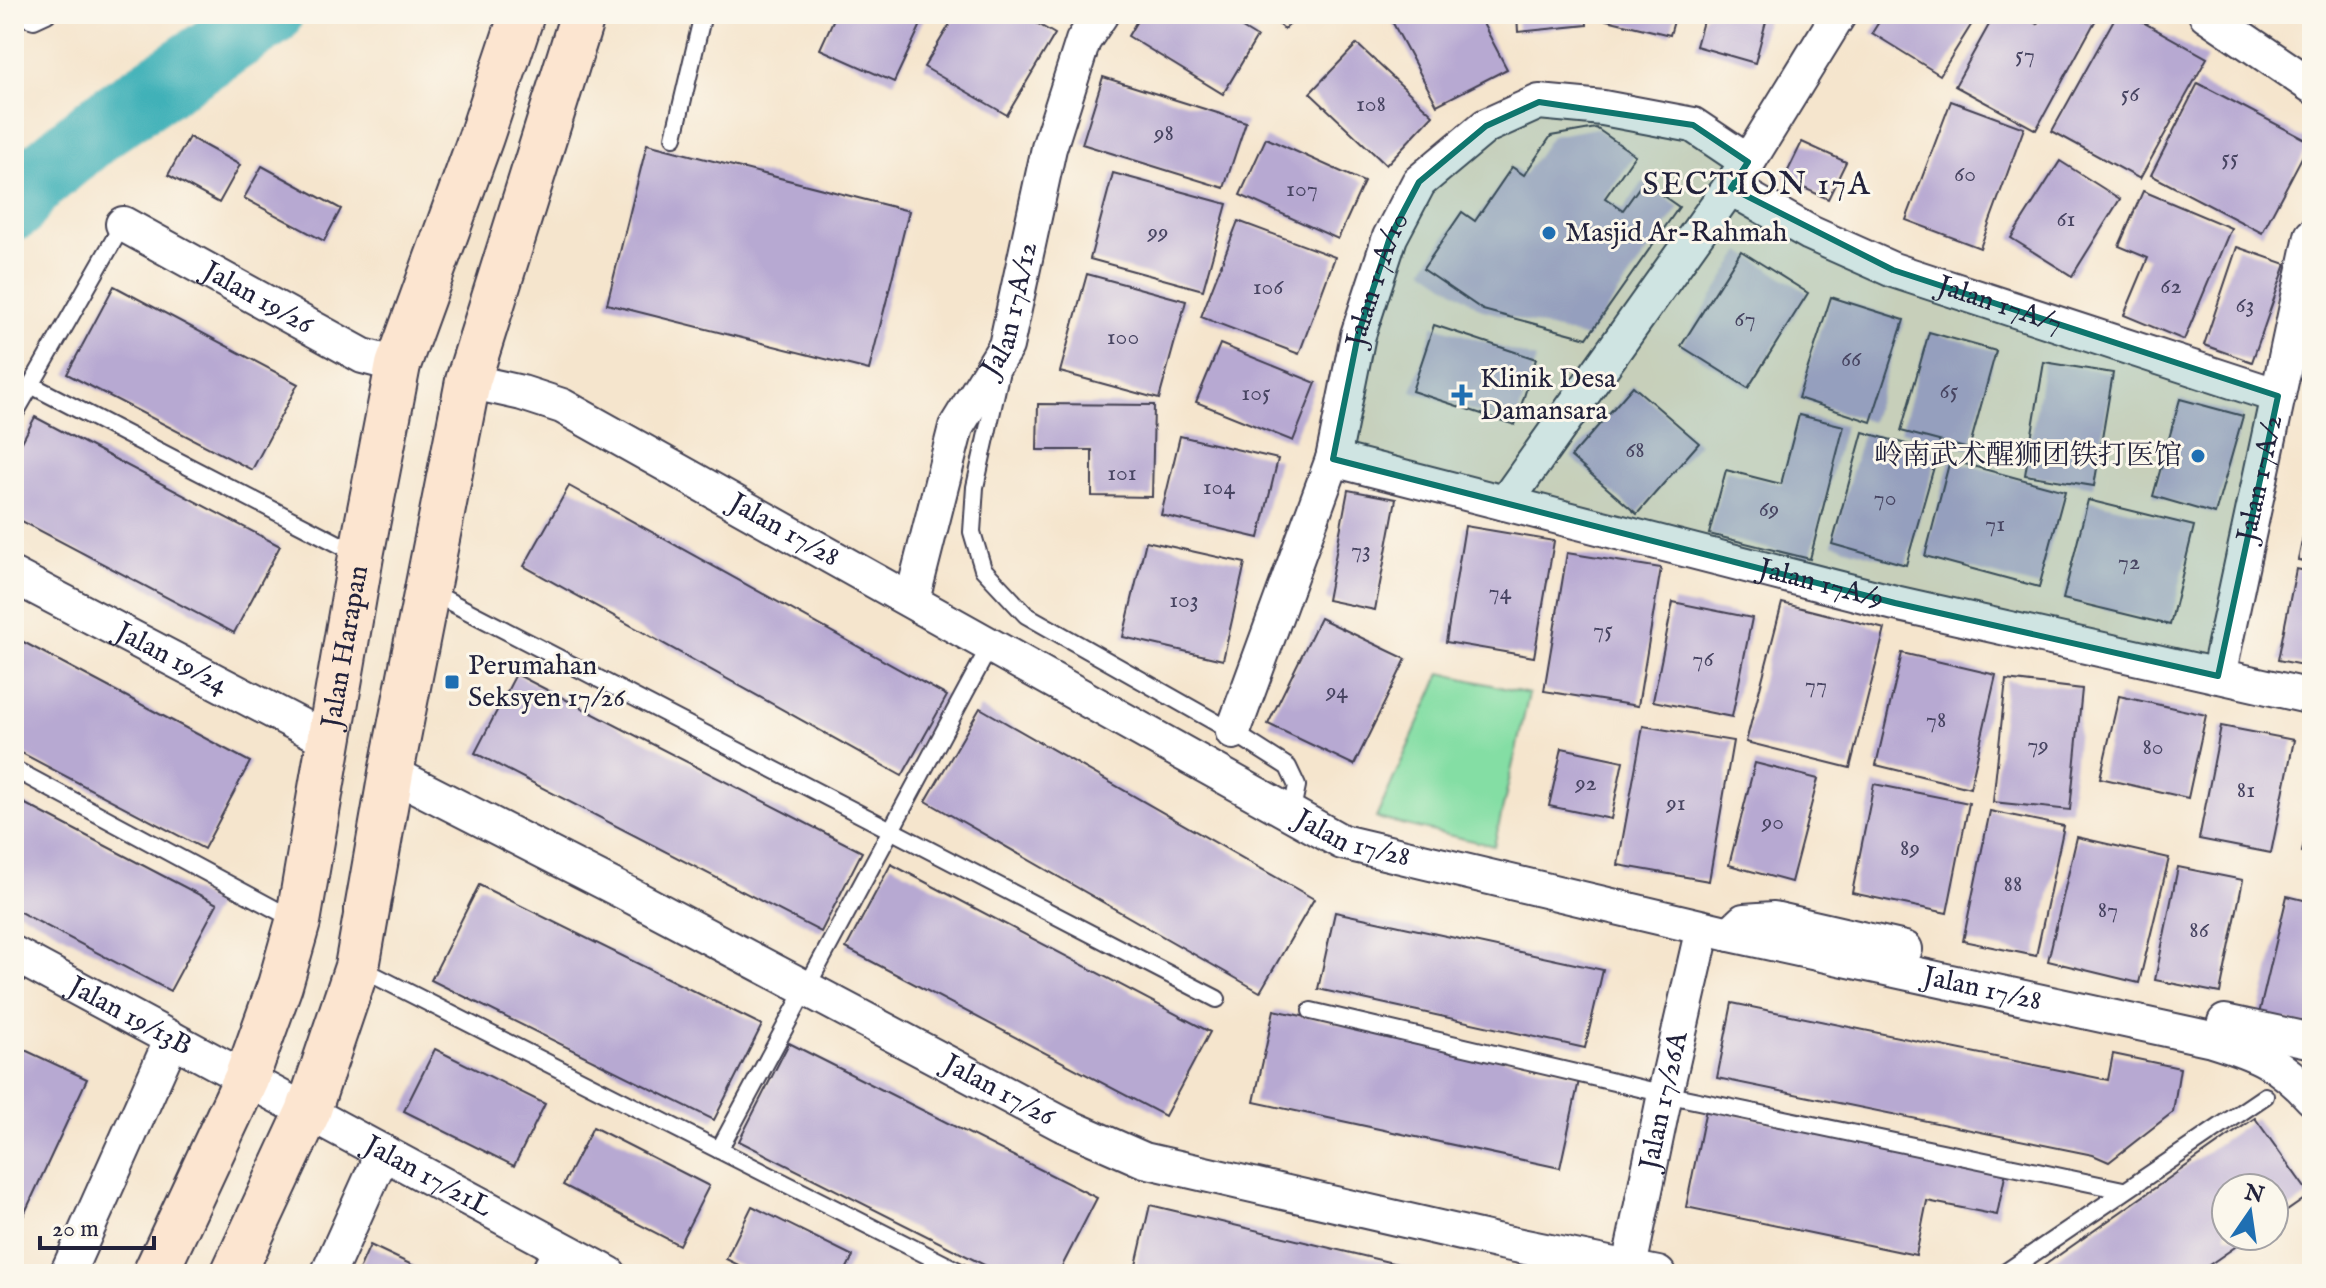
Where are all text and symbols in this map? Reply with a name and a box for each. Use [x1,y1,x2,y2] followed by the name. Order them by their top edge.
[2015,40,2035,71] house number: 57
[2121,79,2140,110] house number: 56
[1356,89,1386,120] house number: 108
[1153,118,1174,149] house number: 98
[2221,143,2239,174] house number: 55
[1954,159,1976,190] house number: 60
[1642,165,1872,206] district label: SECTION 17A
[1286,174,1318,205] house number: 107
[2057,204,2075,235] house number: 61
[1338,206,1417,352] street label: Jalan 17A/10
[1565,216,1787,251] place label: Masjid Ar-Rahmah
[1147,217,1168,248] house number: 99
[1540,224,1558,242] marker: Masjid Ar-Rahmah
[972,239,1046,386] street label: Jalan 17A/12
[194,252,320,343] street label: Jalan 19/26
[1930,267,2066,342] street label: Jalan 17A/7
[2160,271,2182,302] house number: 62
[1253,272,1284,303] house number: 106
[2235,290,2255,321] house number: 63
[1734,304,1756,335] house number: 67
[1107,322,1139,353] house number: 100
[1841,344,1862,375] house number: 66
[1480,362,1617,429] place label: Klinik Desa Damansara
[1940,376,1959,407] house number: 65
[1241,378,1271,409] house number: 105
[1451,384,1473,406] marker: Klinik Desa Damansara
[2229,412,2291,548] street label: Jalan 17A/2
[1625,435,1645,466] house number: 68
[1874,439,2182,474] place label: 岭南武术醒狮团铁打医馆
[2189,447,2207,465] marker: 岭南武术醒狮团铁打医馆
[1107,458,1137,489] house number: 101
[1203,472,1235,503] house number: 104
[1873,483,1897,514] house number: 70
[720,484,845,575] street label: Jalan 17/28
[1759,494,1779,525] house number: 69
[1985,509,2005,540] house number: 71
[1351,535,1371,566] house number: 73
[2118,547,2140,578] house number: 72
[1752,551,1888,617] street label: Jalan 17A/9
[314,563,377,734] street label: Jalan Harapan
[1489,577,1512,608] house number: 74
[1169,585,1199,616] house number: 103
[107,613,234,702] street label: Jalan 19/24
[1593,615,1613,646] house number: 75
[1692,644,1715,675] house number: 76
[468,649,626,716] place label: Perumahan Seksyen 17/26
[1805,670,1827,701] house number: 77
[443,673,461,691] marker: Perumahan Seksyen 17/26
[1325,676,1348,707] house number: 94
[1926,705,1946,736] house number: 78
[2027,730,2049,761] house number: 79
[2142,732,2164,763] house number: 80
[1574,768,1597,799] house number: 92
[2237,775,2255,806] house number: 81
[1665,788,1686,819] house number: 91
[1286,800,1414,875] street label: Jalan 17/28
[1761,807,1784,838] house number: 90
[1900,833,1920,864] house number: 89
[2004,869,2022,900] house number: 88
[2098,895,2118,926] house number: 87
[2189,915,2210,946] house number: 86
[1917,958,2045,1019] street label: Jalan 17/28
[60,968,198,1064] street label: Jalan 19/13B
[1632,1027,1696,1176] street label: Jalan 17/26A
[934,1045,1062,1135] street label: Jalan 17/26
[355,1127,498,1225] street label: Jalan 17/21L
[2210,1172,2290,1252] north arrow
[2241,1178,2266,1210] text: N
[40,1200,154,1250] scale bar
[52,1214,99,1245] text: 20 m

